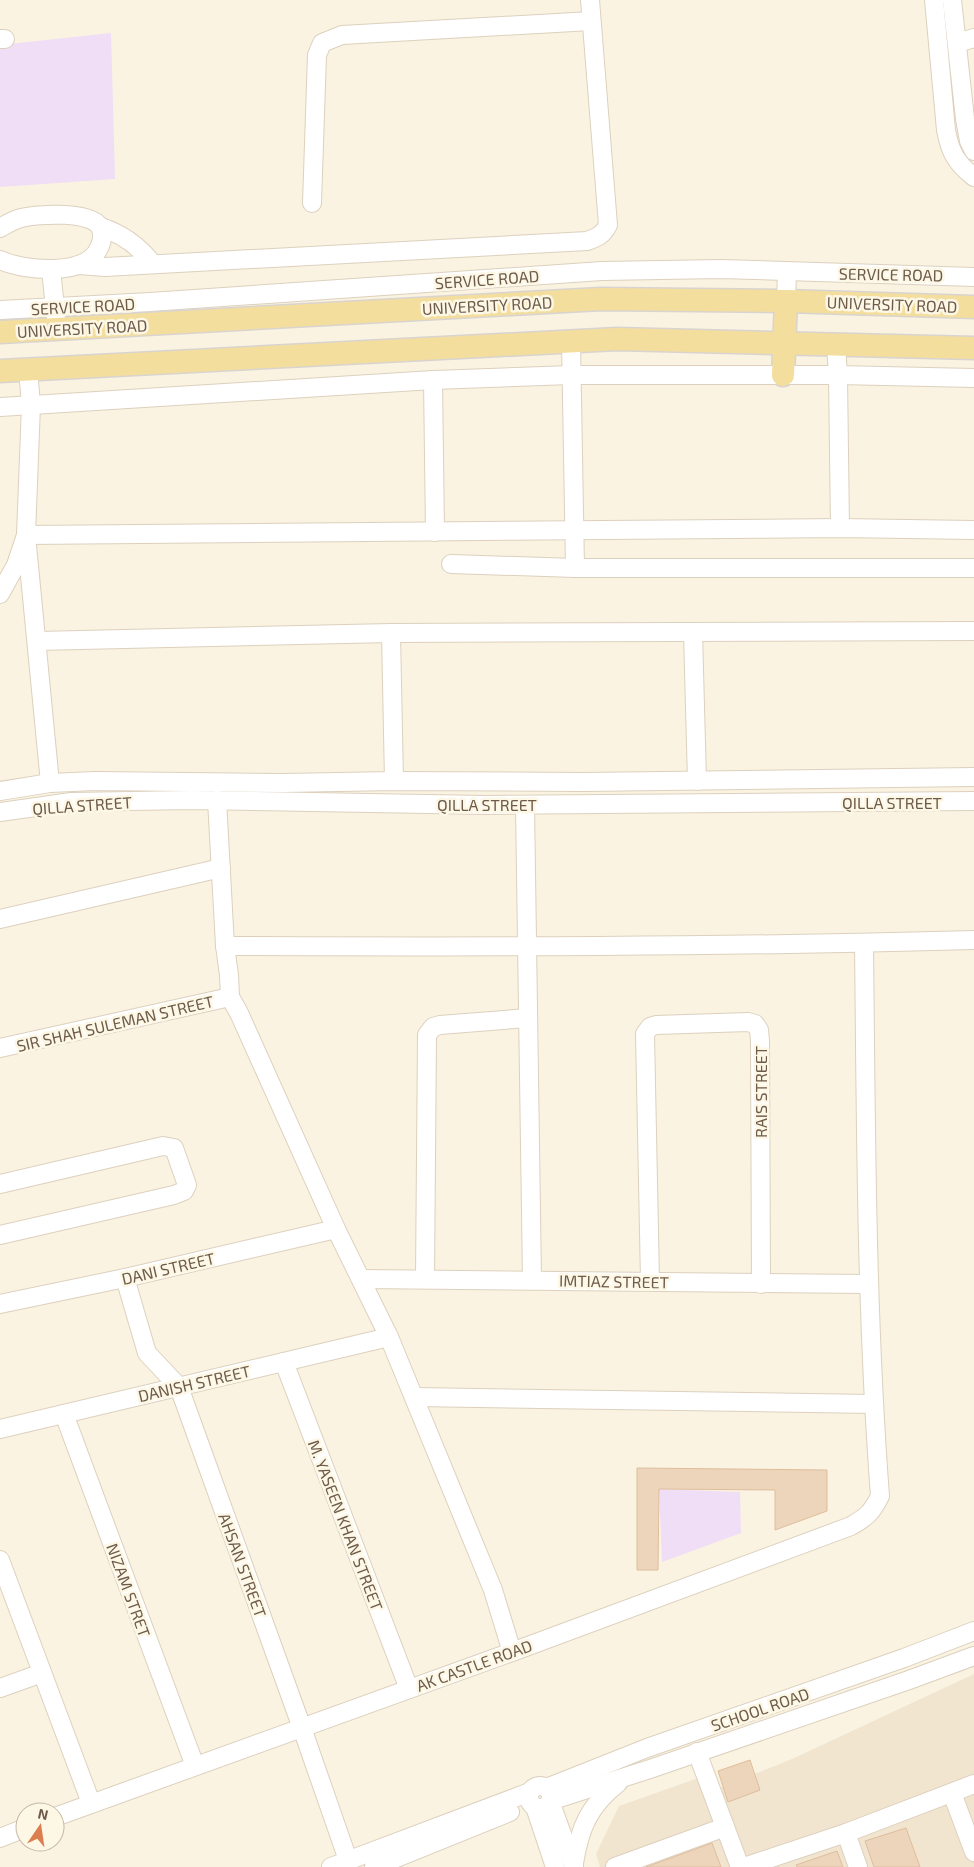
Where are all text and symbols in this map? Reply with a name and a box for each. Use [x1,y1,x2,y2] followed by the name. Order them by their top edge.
[839,264,943,284] street label: SERVICE ROAD
[434,266,540,292] street label: SERVICE ROAD
[421,292,553,318] street label: UNIVERSITY ROAD
[826,292,958,316] street label: UNIVERSITY ROAD
[30,294,136,318] street label: SERVICE ROAD
[16,315,148,341] street label: UNIVERSITY ROAD
[32,792,133,819] street label: QILLA STREET
[842,793,942,813] street label: QILLA STREET
[437,795,537,815] street label: QILLA STREET
[15,991,215,1055] street label: SIR SHAH SULEMAN STREET
[751,1046,770,1138] street label: RAIS STREET
[120,1248,216,1288] street label: DANI STREET
[559,1271,669,1291] street label: IMTIAZ STREET
[136,1361,252,1405] street label: DANISH STREET
[305,1437,387,1613] street label: M. YASEEN KHAN STREET
[215,1510,271,1620] street label: AHSAN STREET
[103,1540,155,1640] street label: NIZAM STRET
[413,1635,535,1695] street label: AK CASTLE ROAD
[708,1683,812,1735] street label: SCHOOL ROAD
[15,1802,65,1852] north arrow
[36,1804,50,1823] text: N

